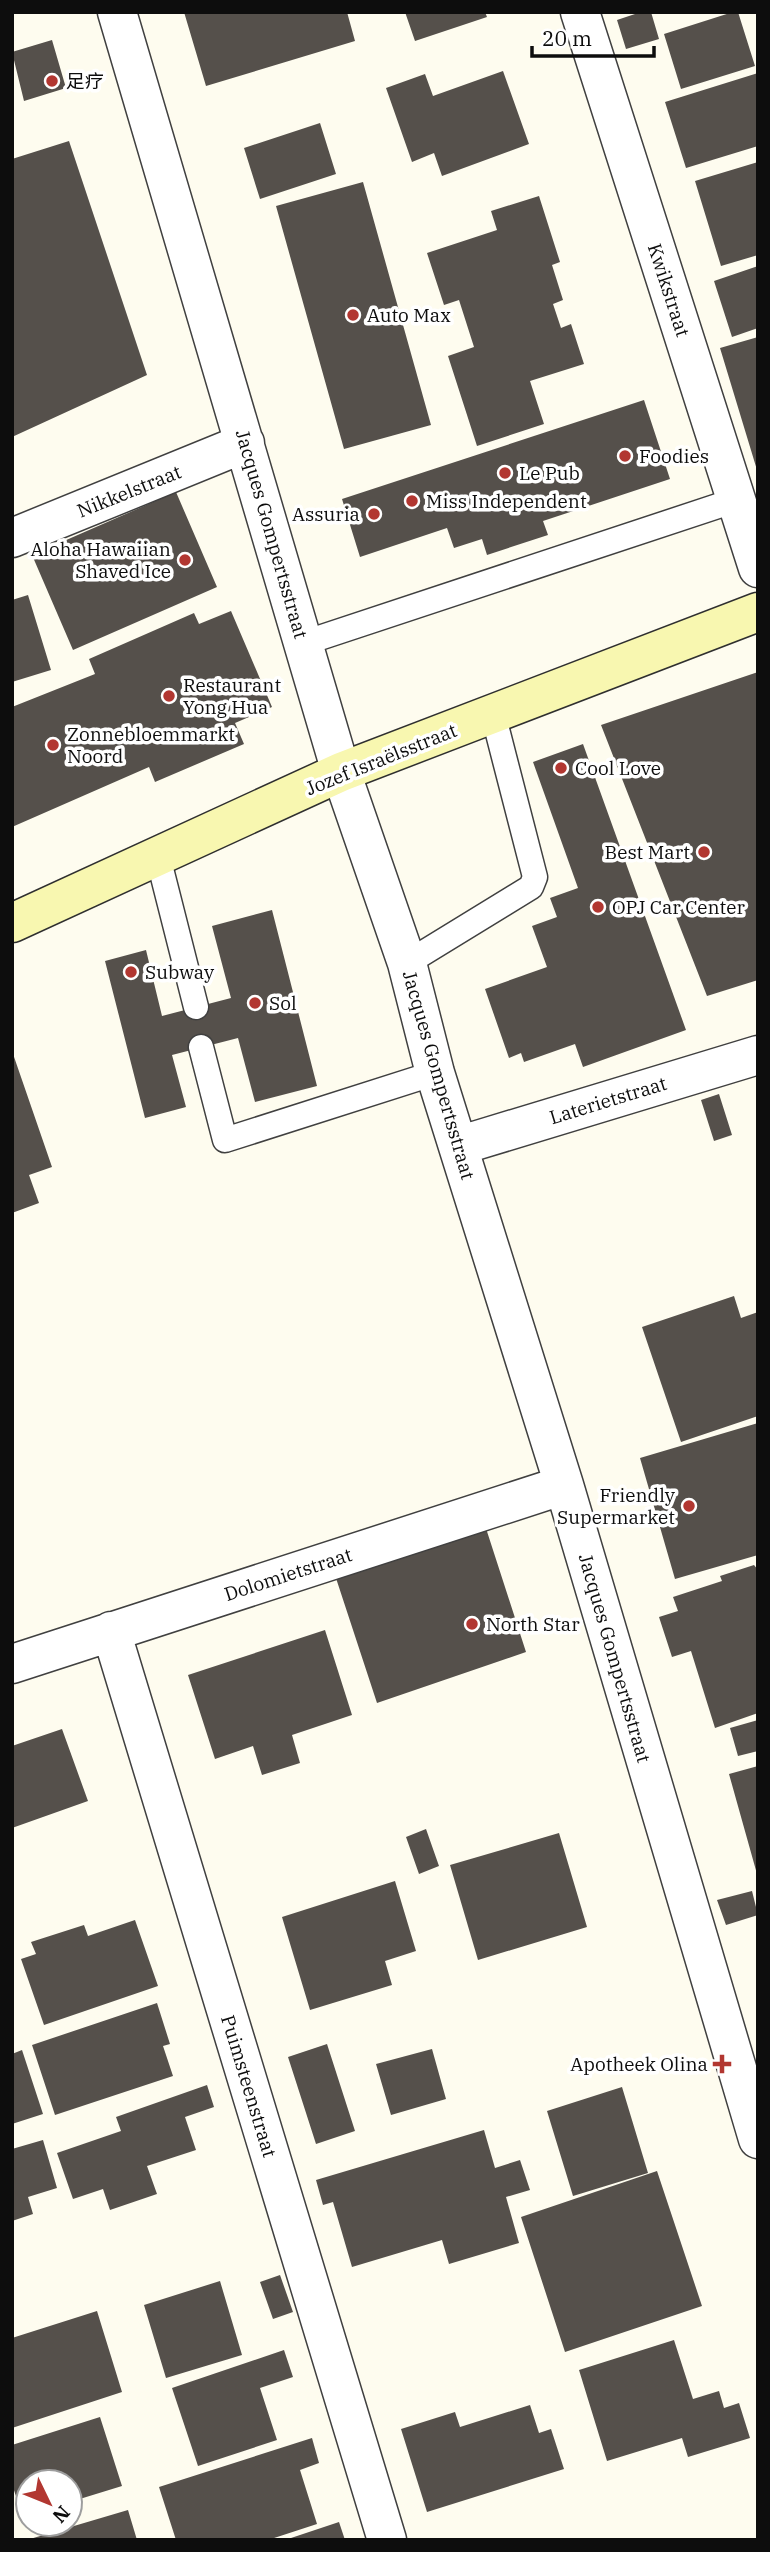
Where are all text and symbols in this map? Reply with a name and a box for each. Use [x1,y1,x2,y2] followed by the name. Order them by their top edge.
[532,14,654,58] scale bar
[542,24,592,52] text: 20 m
[66,69,104,93] place label: 足疗
[44,73,60,89] marker: 足疗
[643,240,695,340] street label: Kwikstraat
[367,303,451,327] place label: Auto Max
[345,307,361,323] marker: Auto Max
[231,427,313,641] street label: Jacques Gompertsstraat
[639,444,709,468] place label: Foodies
[617,448,633,464] marker: Foodies
[73,459,185,523] street label: Nikkelstraat
[519,461,580,485] place label: Le Pub
[497,465,513,481] marker: Le Pub
[426,489,587,513] place label: Miss Independent
[404,493,420,509] marker: Miss Independent
[292,502,360,526] place label: Assuria
[366,506,382,522] marker: Assuria
[30,537,171,583] place label: Aloha Hawaiian Shaved Ice
[177,552,193,568] marker: Aloha Hawaiian Shaved Ice
[183,673,281,719] place label: Restaurant Yong Hua
[161,688,177,704] marker: Restaurant Yong Hua
[302,718,460,800] street label: Jozef Israëlsstraat
[67,722,235,768] place label: Zonnebloemmarkt Noord
[45,737,61,753] marker: Zonnebloemmarkt Noord
[575,756,661,780] place label: Cool Love
[553,760,569,776] marker: Cool Love
[605,840,690,864] place label: Best Mart
[696,844,712,860] marker: Best Mart
[612,895,746,919] place label: OPJ Car Center
[590,899,606,915] marker: OPJ Car Center
[145,960,215,984] place label: Subway
[123,964,139,980] marker: Subway
[398,968,480,1182] street label: Jacques Gompertsstraat
[269,991,297,1015] place label: Sol
[247,995,263,1011] marker: Sol
[547,1071,670,1129] street label: Laterietstraat
[557,1483,676,1529] place label: Friendly Supermarket
[681,1498,697,1514] marker: Friendly Supermarket
[221,1542,355,1606] street label: Dolomietstraat
[574,1551,656,1765] street label: Jacques Gompertsstraat
[486,1612,580,1636] place label: North Star
[464,1616,480,1632] marker: North Star
[216,2012,282,2160] street label: Puimsteenstraat
[570,2052,708,2076] place label: Apotheek Olina
[714,2056,730,2072] marker: Apotheek Olina
[14,2468,84,2538] north arrow
[48,2501,75,2528] text: N

